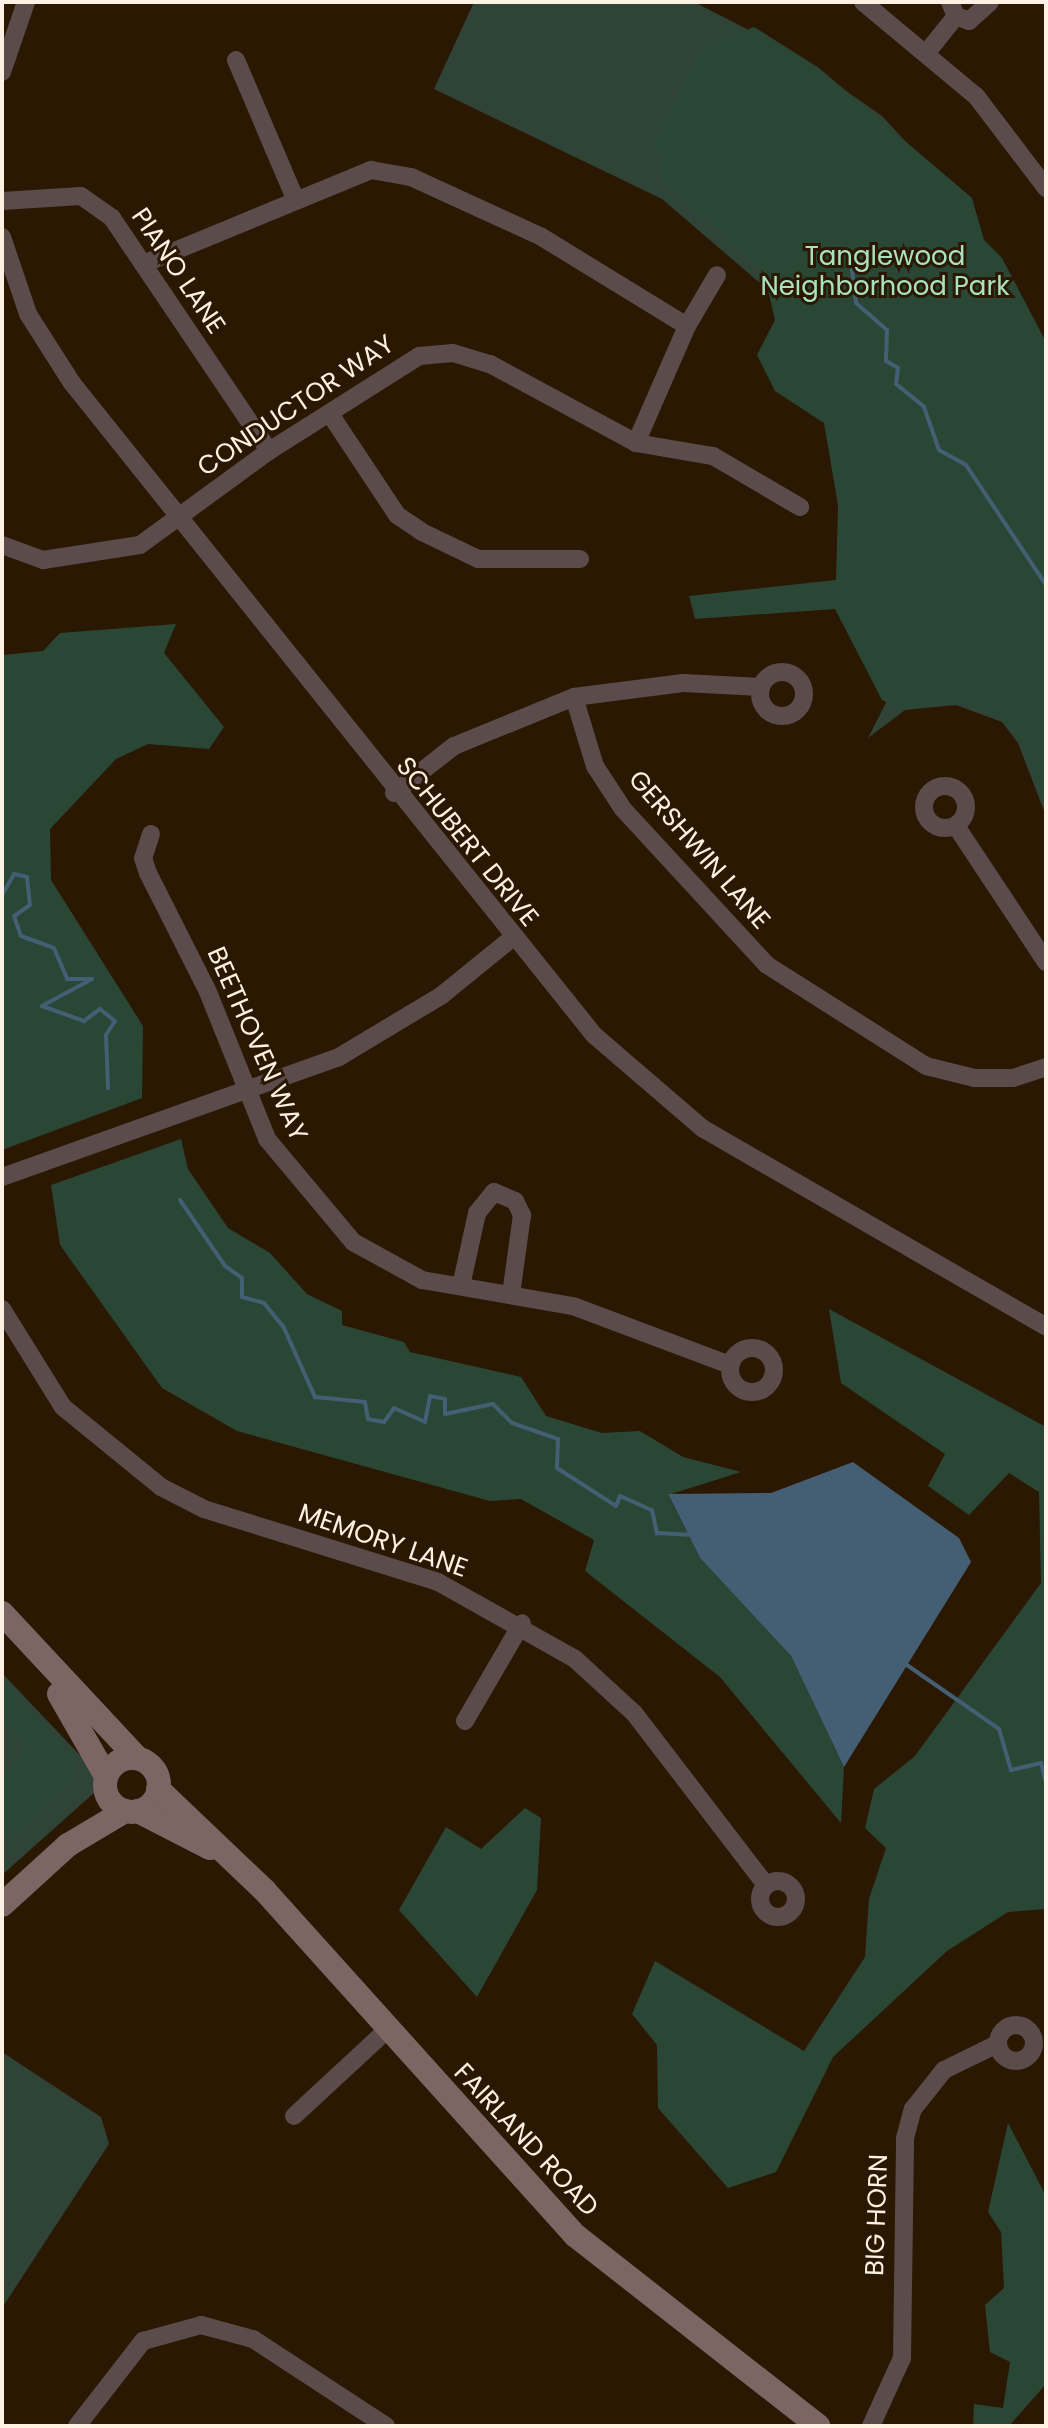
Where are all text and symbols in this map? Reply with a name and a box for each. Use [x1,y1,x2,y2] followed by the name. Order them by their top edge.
[125,202,231,340] street label: PIANO LANE
[760,241,1010,302] park label: Tanglewood Neighborhood Park
[192,329,400,483] street label: CONDUCTOR WAY
[389,751,545,933] street label: SCHUBERT DRIVE
[622,764,776,936] street label: GERSHWIN LANE
[200,942,314,1146] street label: BEETHOVEN WAY
[294,1497,472,1585] street label: MEMORY LANE
[447,2057,605,2223] street label: FAIRLAND ROAD
[859,2153,895,2277] street label: BIG HORN

